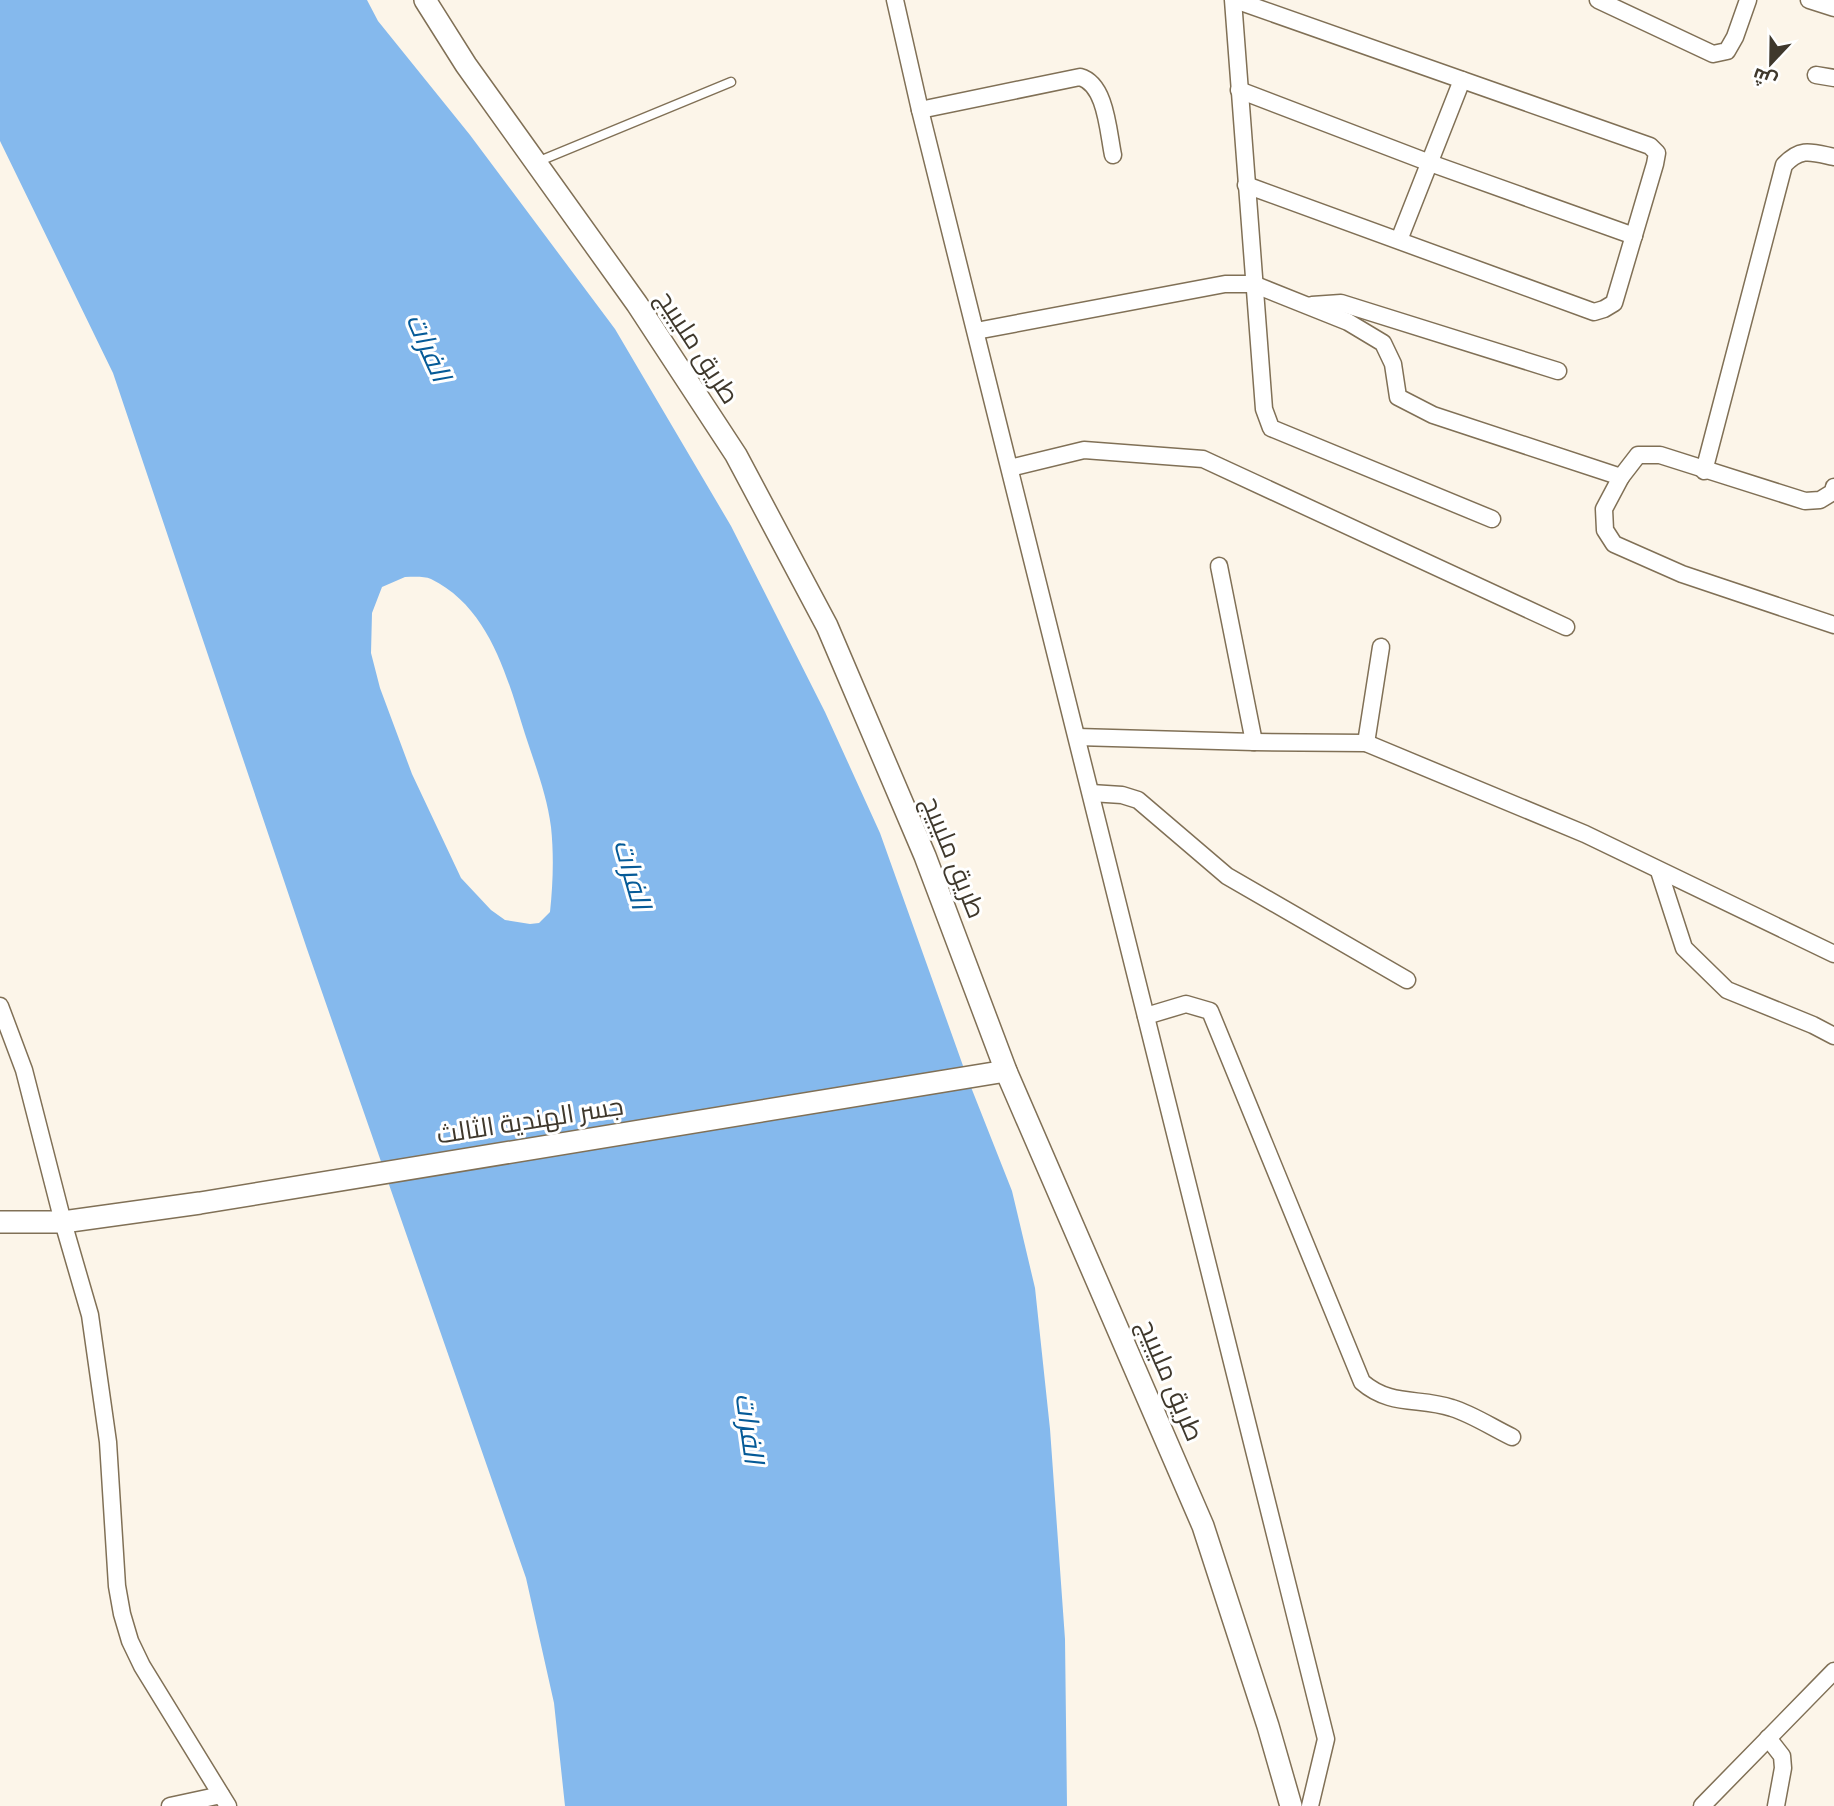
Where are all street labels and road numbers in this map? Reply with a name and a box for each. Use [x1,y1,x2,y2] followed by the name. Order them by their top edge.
[649,284,747,410] street label: طريق مليبيج
[914,791,994,923] street label: طريق مليبيج
[434,1088,626,1151] street label: جسر الهندية الثالث
[1130,1314,1212,1446] street label: طريق مليبيج

